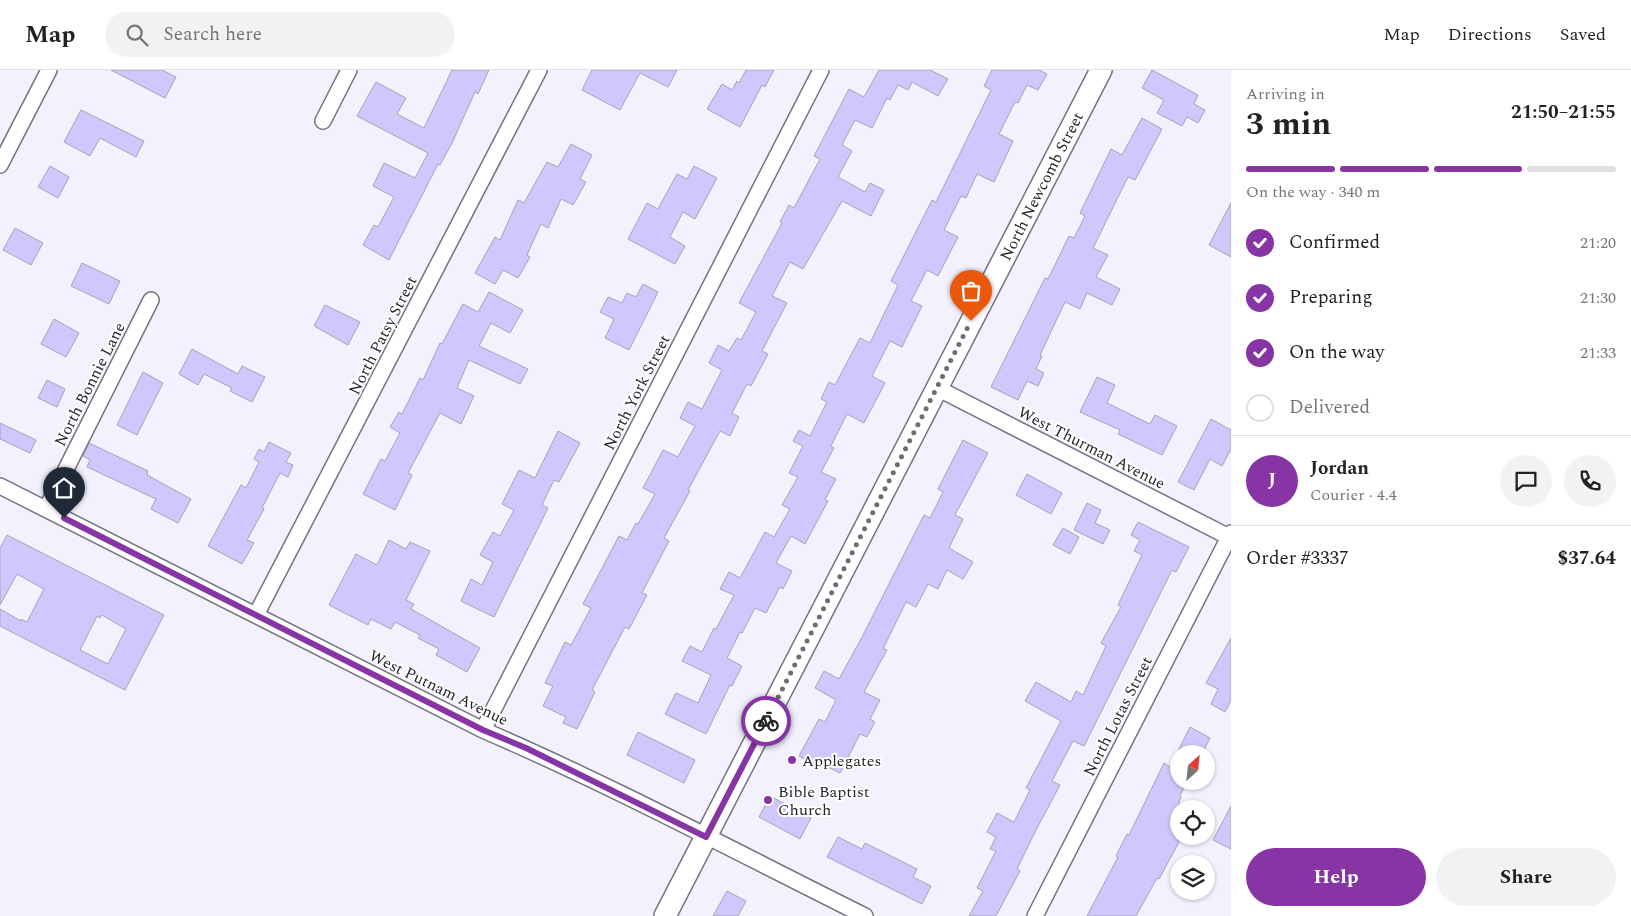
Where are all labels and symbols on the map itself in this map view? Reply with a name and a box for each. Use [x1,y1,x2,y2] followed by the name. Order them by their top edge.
[994,108,1090,265] street label: North Newcomb Street
[950,270,992,321] pin
[343,271,423,399] street label: North Patsy Street
[48,318,132,451] street label: North Bonnie Lane
[597,330,677,454] street label: North York Street
[1014,400,1169,495] street label: West Thurman Avenue
[43,467,85,518] pin
[365,644,512,732] street label: West Putnam Avenue
[1077,652,1159,781] street label: North Lotas Street
[741,696,791,746] courier
[1170,745,1215,790] north arrow
[802,749,881,773] place label: Applegates
[786,754,798,766] marker: Applegates
[778,780,870,822] place label: Bible Baptist Church
[762,794,774,806] marker: Bible Baptist Church

